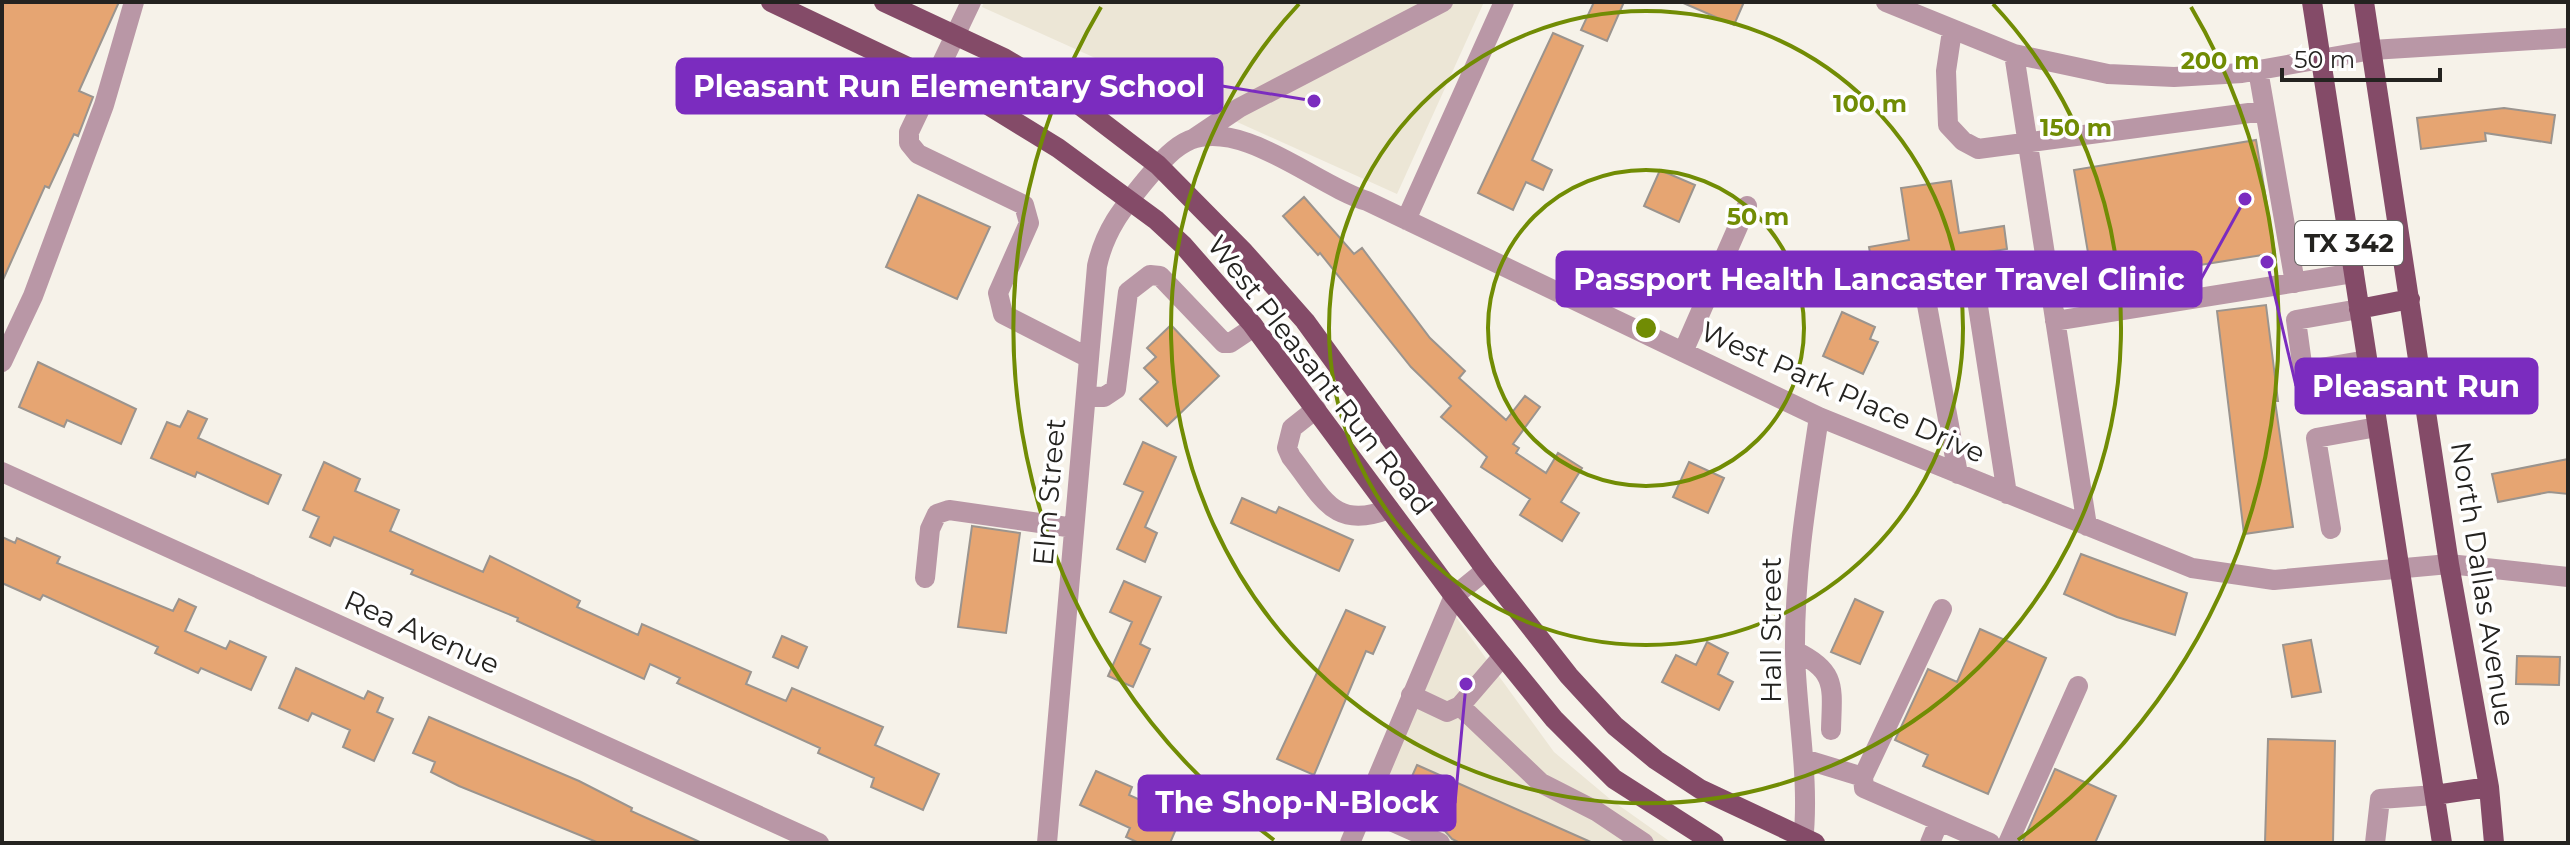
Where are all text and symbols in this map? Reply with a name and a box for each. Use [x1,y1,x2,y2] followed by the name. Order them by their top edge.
[2282,32,2440,82] scale bar
[2294,45,2355,74] text: 50 m
[2181,46,2259,75] text: 200 m
[677,59,1222,113] callout: Pleasant Run Elementary School
[693,68,1205,105] text: Pleasant Run Elementary School
[1833,89,1907,118] text: 100 m
[2040,113,2112,142] text: 150 m
[1727,202,1789,231] text: 50 m
[2295,221,2403,265] road number: TX 342
[1200,228,1440,522] street label: West Pleasant Run Road
[1557,252,2201,306] callout: Passport Health Lancaster Travel Clinic
[1573,261,2185,298] text: Passport Health Lancaster Travel Clinic
[1632,314,1660,342] centre of rings
[1696,314,1990,470] street label: West Park Place Drive
[2296,359,2537,413] callout: Pleasant Run
[2312,368,2520,405] text: Pleasant Run
[1026,417,1072,567] street label: Elm Street
[2444,439,2522,729] street label: North Dallas Avenue
[1754,557,1788,703] street label: Hall Street
[339,583,505,681] street label: Rea Avenue
[1139,776,1455,830] callout: The Shop-N-Block
[1155,784,1439,821] text: The Shop-N-Block

